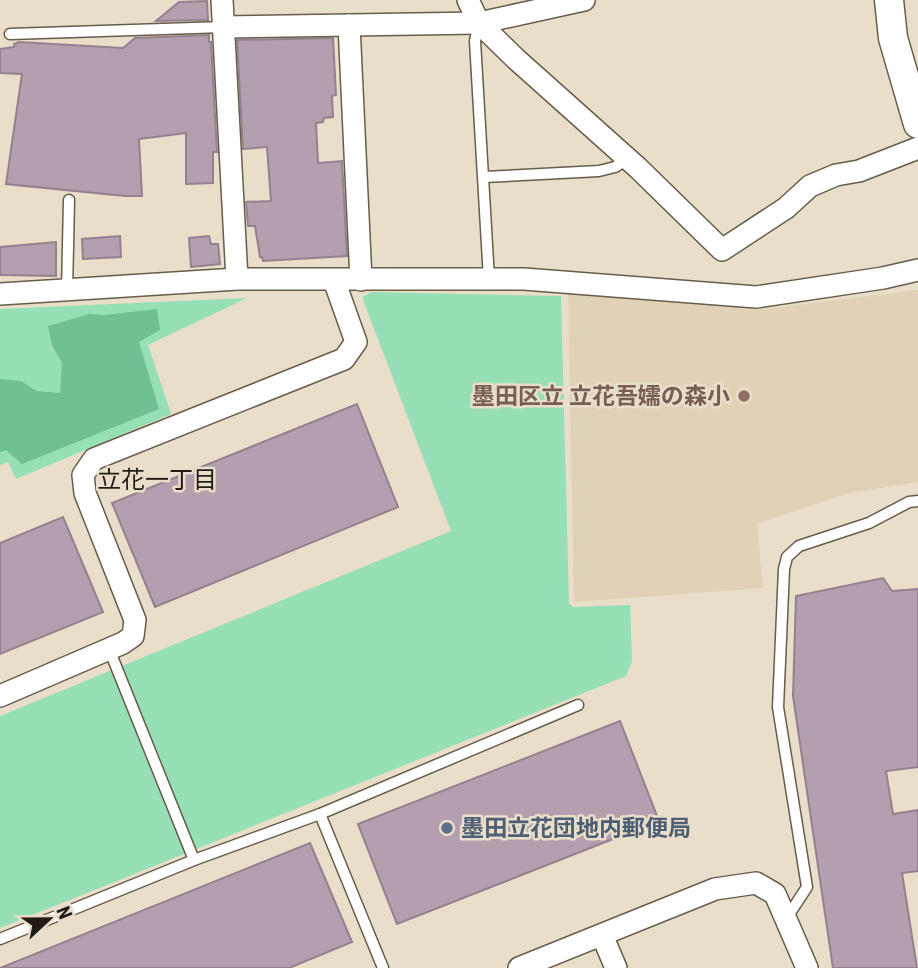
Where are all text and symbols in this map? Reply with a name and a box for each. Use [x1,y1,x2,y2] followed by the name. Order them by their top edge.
[472,383,730,410] place label: 墨田区立 立花吾嬬の森小
[736,388,752,404] marker: 墨田区立 立花吾嬬の森小
[97,466,217,494] district label: 立花一丁目
[461,815,691,842] place label: 墨田立花団地内郵便局
[439,820,455,836] marker: 墨田立花団地内郵便局
[14,884,84,954] north arrow
[51,903,77,923] text: N

